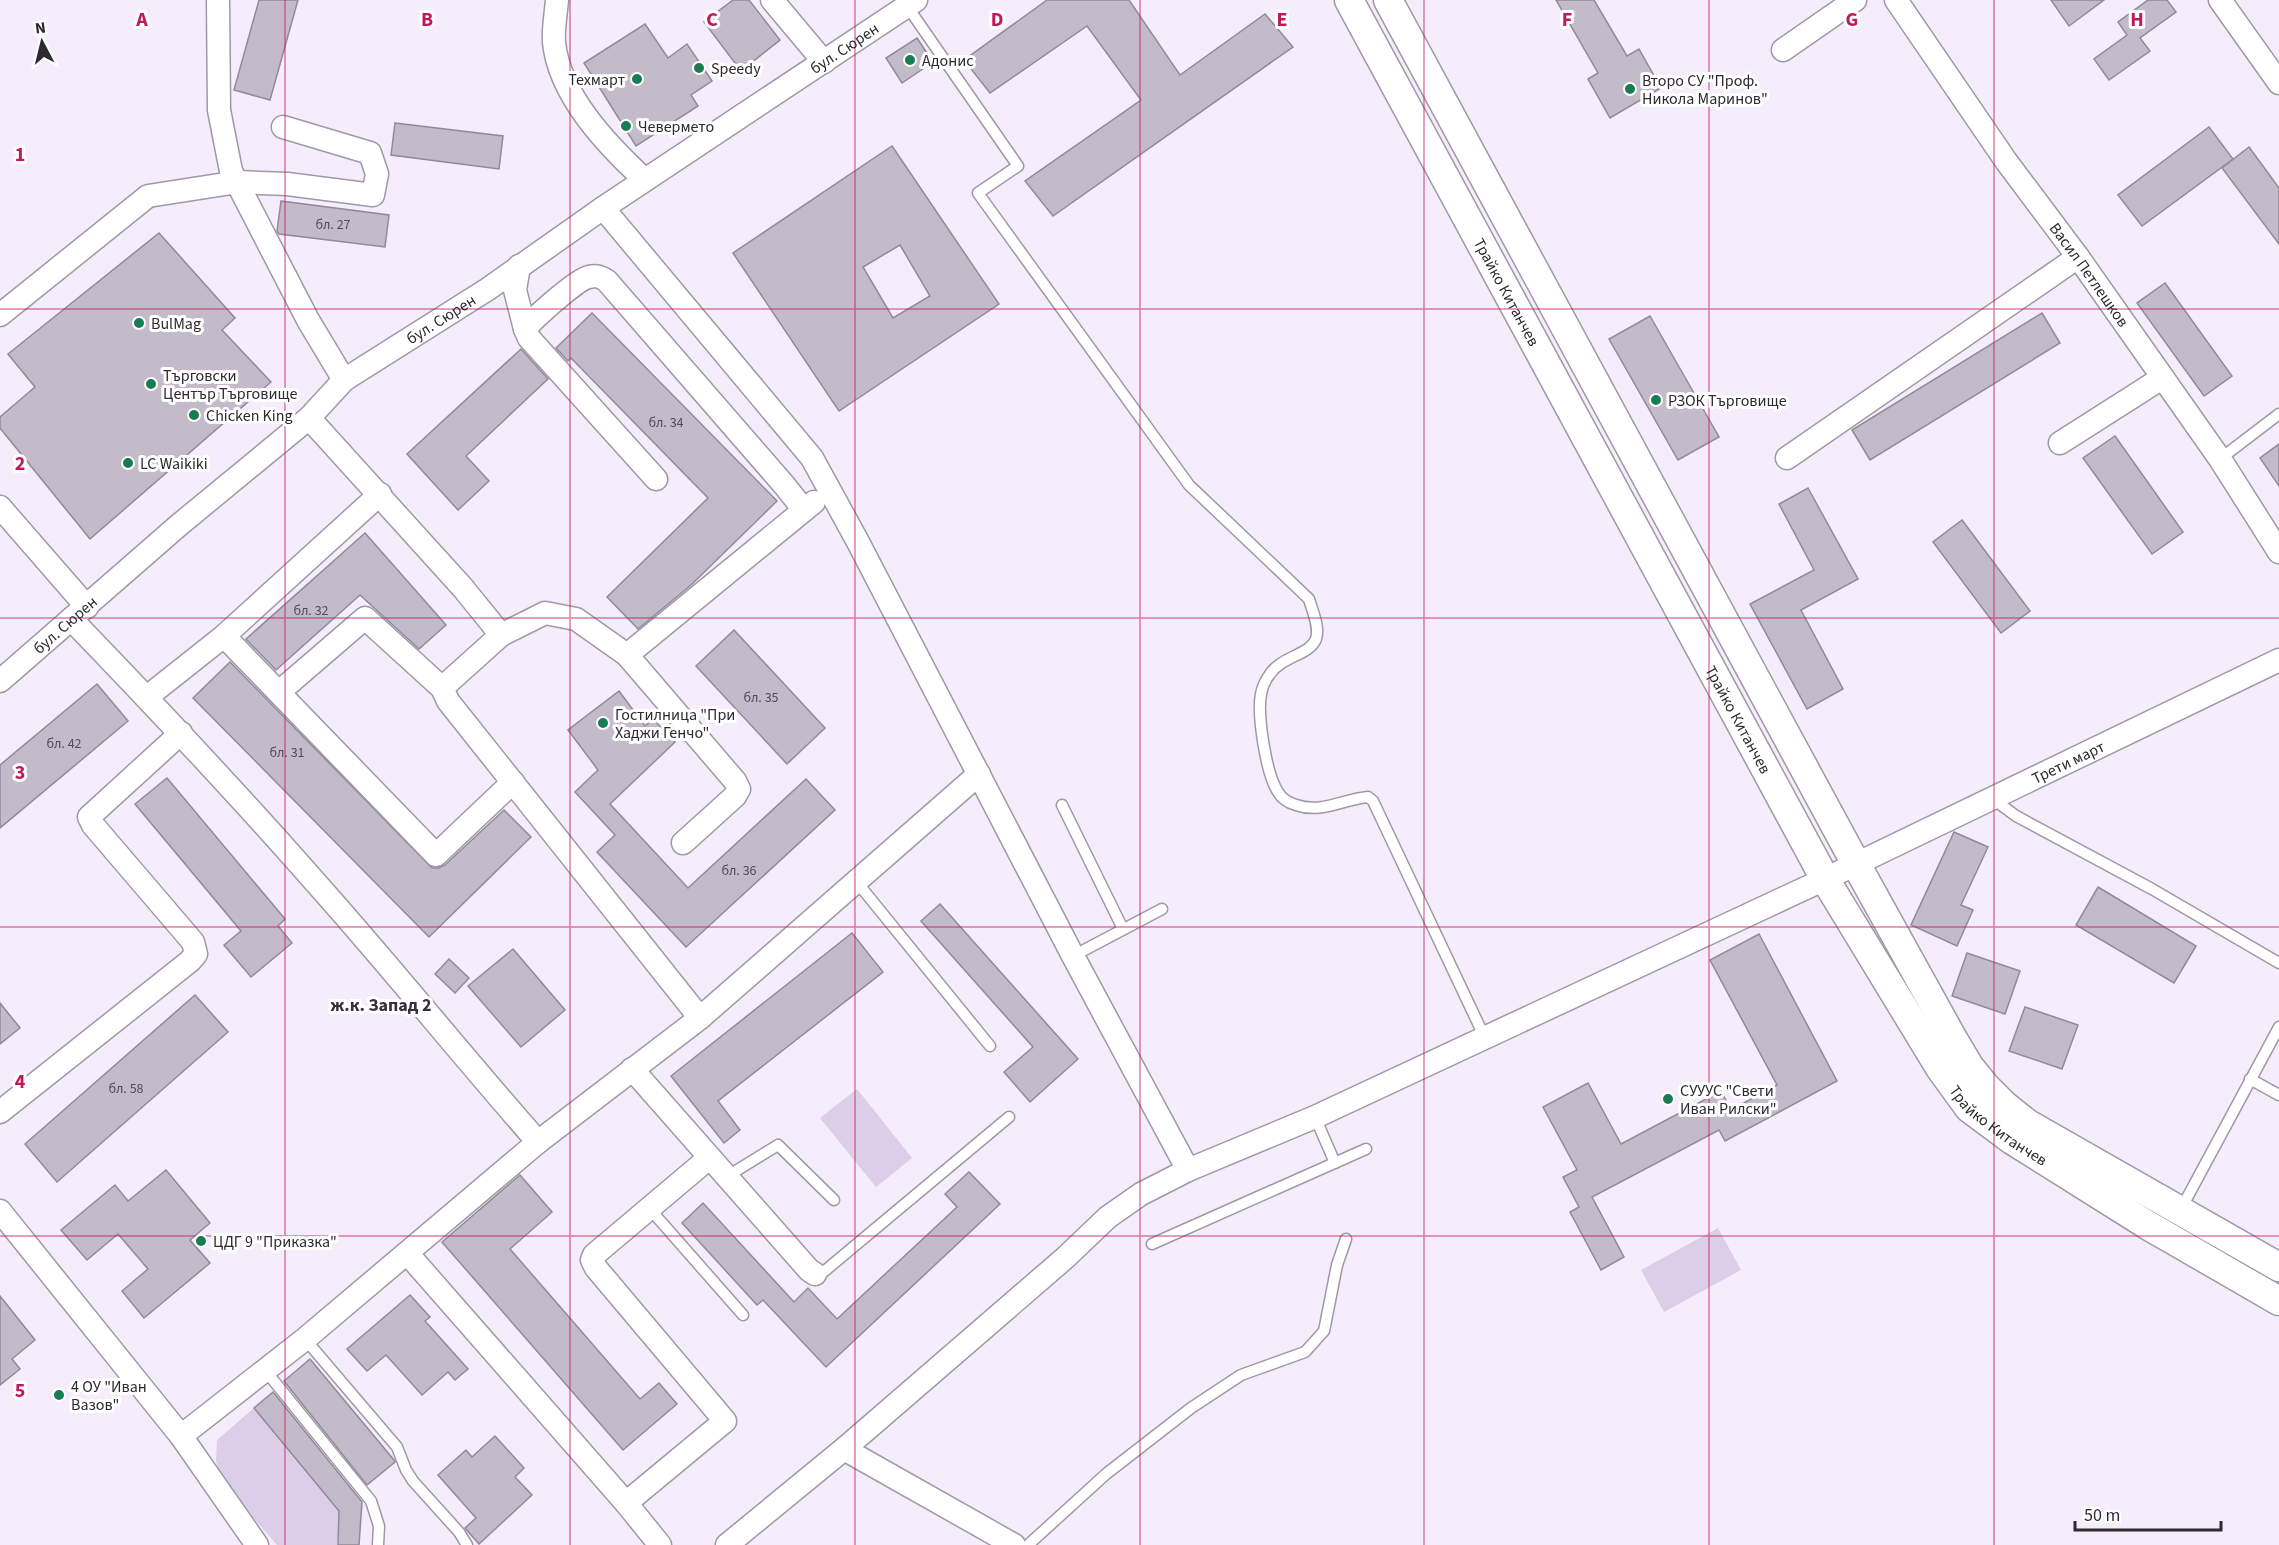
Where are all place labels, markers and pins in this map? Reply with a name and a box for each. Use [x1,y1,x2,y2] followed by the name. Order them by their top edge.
[922,50,974,72] place label: Адонис
[903,53,917,67] marker: Адонис
[711,58,761,80] place label: Speedy
[692,61,706,75] marker: Speedy
[568,69,625,91] place label: Техмарт
[1642,70,1768,110] place label: Второ СУ "Проф. Никола Маринов"
[630,72,644,86] marker: Техмарт
[1623,82,1637,96] marker: Второ СУ "Проф. Никола Маринов"
[638,116,714,138] place label: Чевермето
[619,119,633,133] marker: Чевермето
[151,313,201,335] place label: BulMag
[132,316,146,330] marker: BulMag
[163,365,298,405] place label: Търговски Център Търговище
[144,377,158,391] marker: Търговски Център Търговище
[1668,390,1787,412] place label: РЗОК Търговище
[1649,393,1663,407] marker: РЗОК Търговище
[206,405,293,427] place label: Chicken King
[187,408,201,422] marker: Chicken King
[140,453,208,475] place label: LC Waikiki
[121,456,135,470] marker: LC Waikiki
[615,704,735,744] place label: Гостилница "При Хаджи Генчо"
[596,716,610,730] marker: Гостилница "При Хаджи Генчо"
[1680,1080,1777,1120] place label: СУУУС "Свети Иван Рилски"
[1661,1092,1675,1106] marker: СУУУС "Свети Иван Рилски"
[213,1231,337,1253] place label: ЦДГ 9 "Приказка"
[194,1234,208,1248] marker: ЦДГ 9 "Приказка"
[71,1376,147,1416] place label: 4 ОУ "Иван Вазов"
[52,1388,66,1402] marker: 4 ОУ "Иван Вазов"

